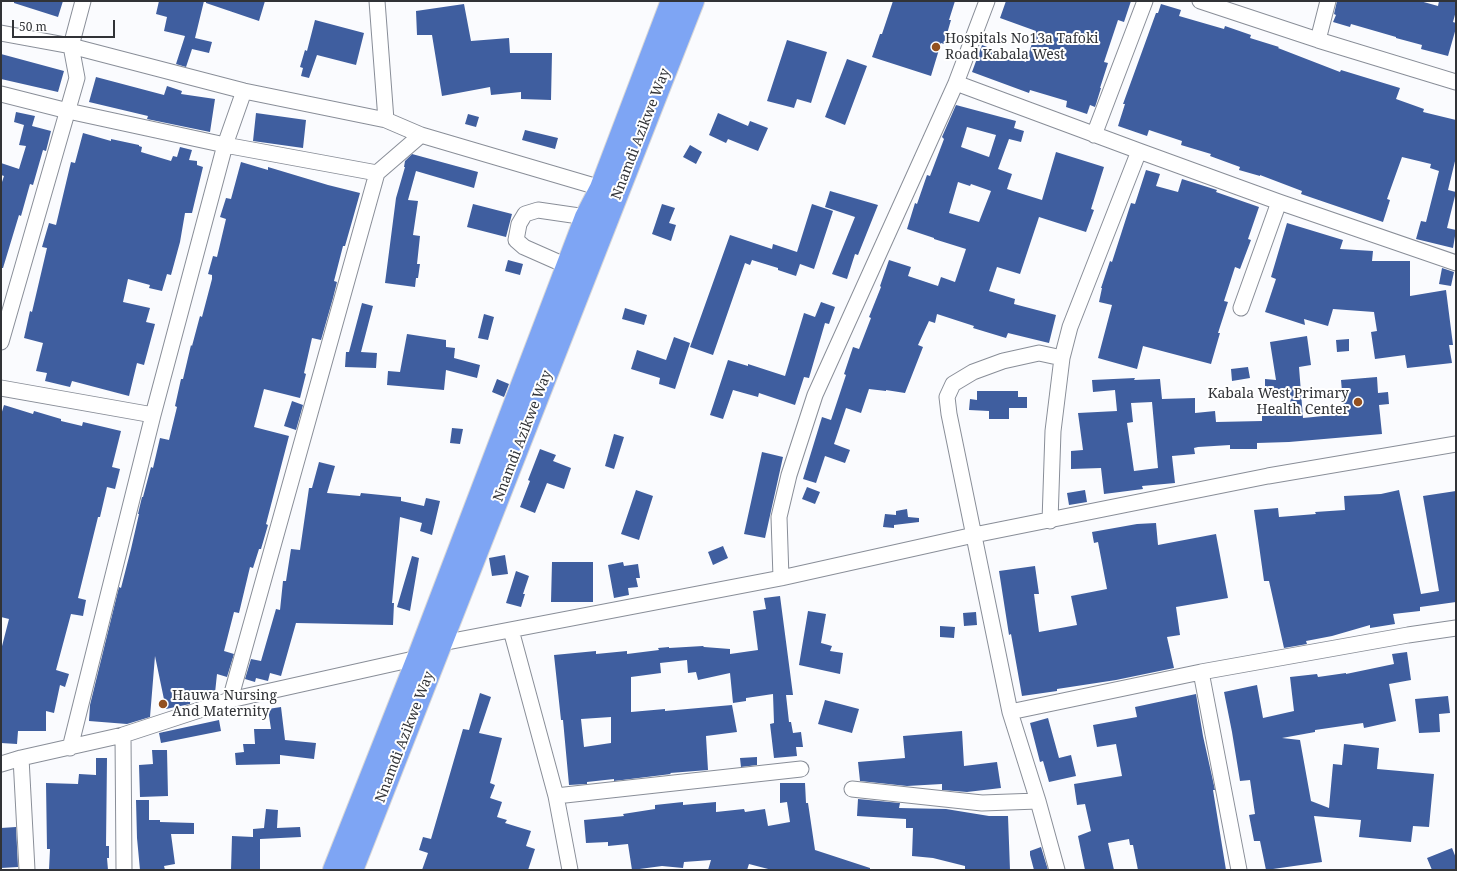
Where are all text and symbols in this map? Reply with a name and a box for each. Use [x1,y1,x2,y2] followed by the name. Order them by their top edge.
[14,12,117,38] scale bar
[19,18,47,35] text: 50 m
[945,31,1099,64] place label: Hospitals No13a Tafoki Road Kabala West
[930,41,942,53] marker: Hospitals No13a Tafoki Road Kabala West
[608,66,674,202] street label: Nnamdi Azikwe Way
[490,368,556,504] street label: Nnamdi Azikwe Way
[1208,386,1349,418] place label: Kabala West Primary Health Center
[1352,396,1364,408] marker: Kabala West Primary Health Center
[372,669,438,805] street label: Nnamdi Azikwe Way
[172,688,277,720] place label: Hauwa Nursing And Maternity
[157,698,169,710] marker: Hauwa Nursing And Maternity

